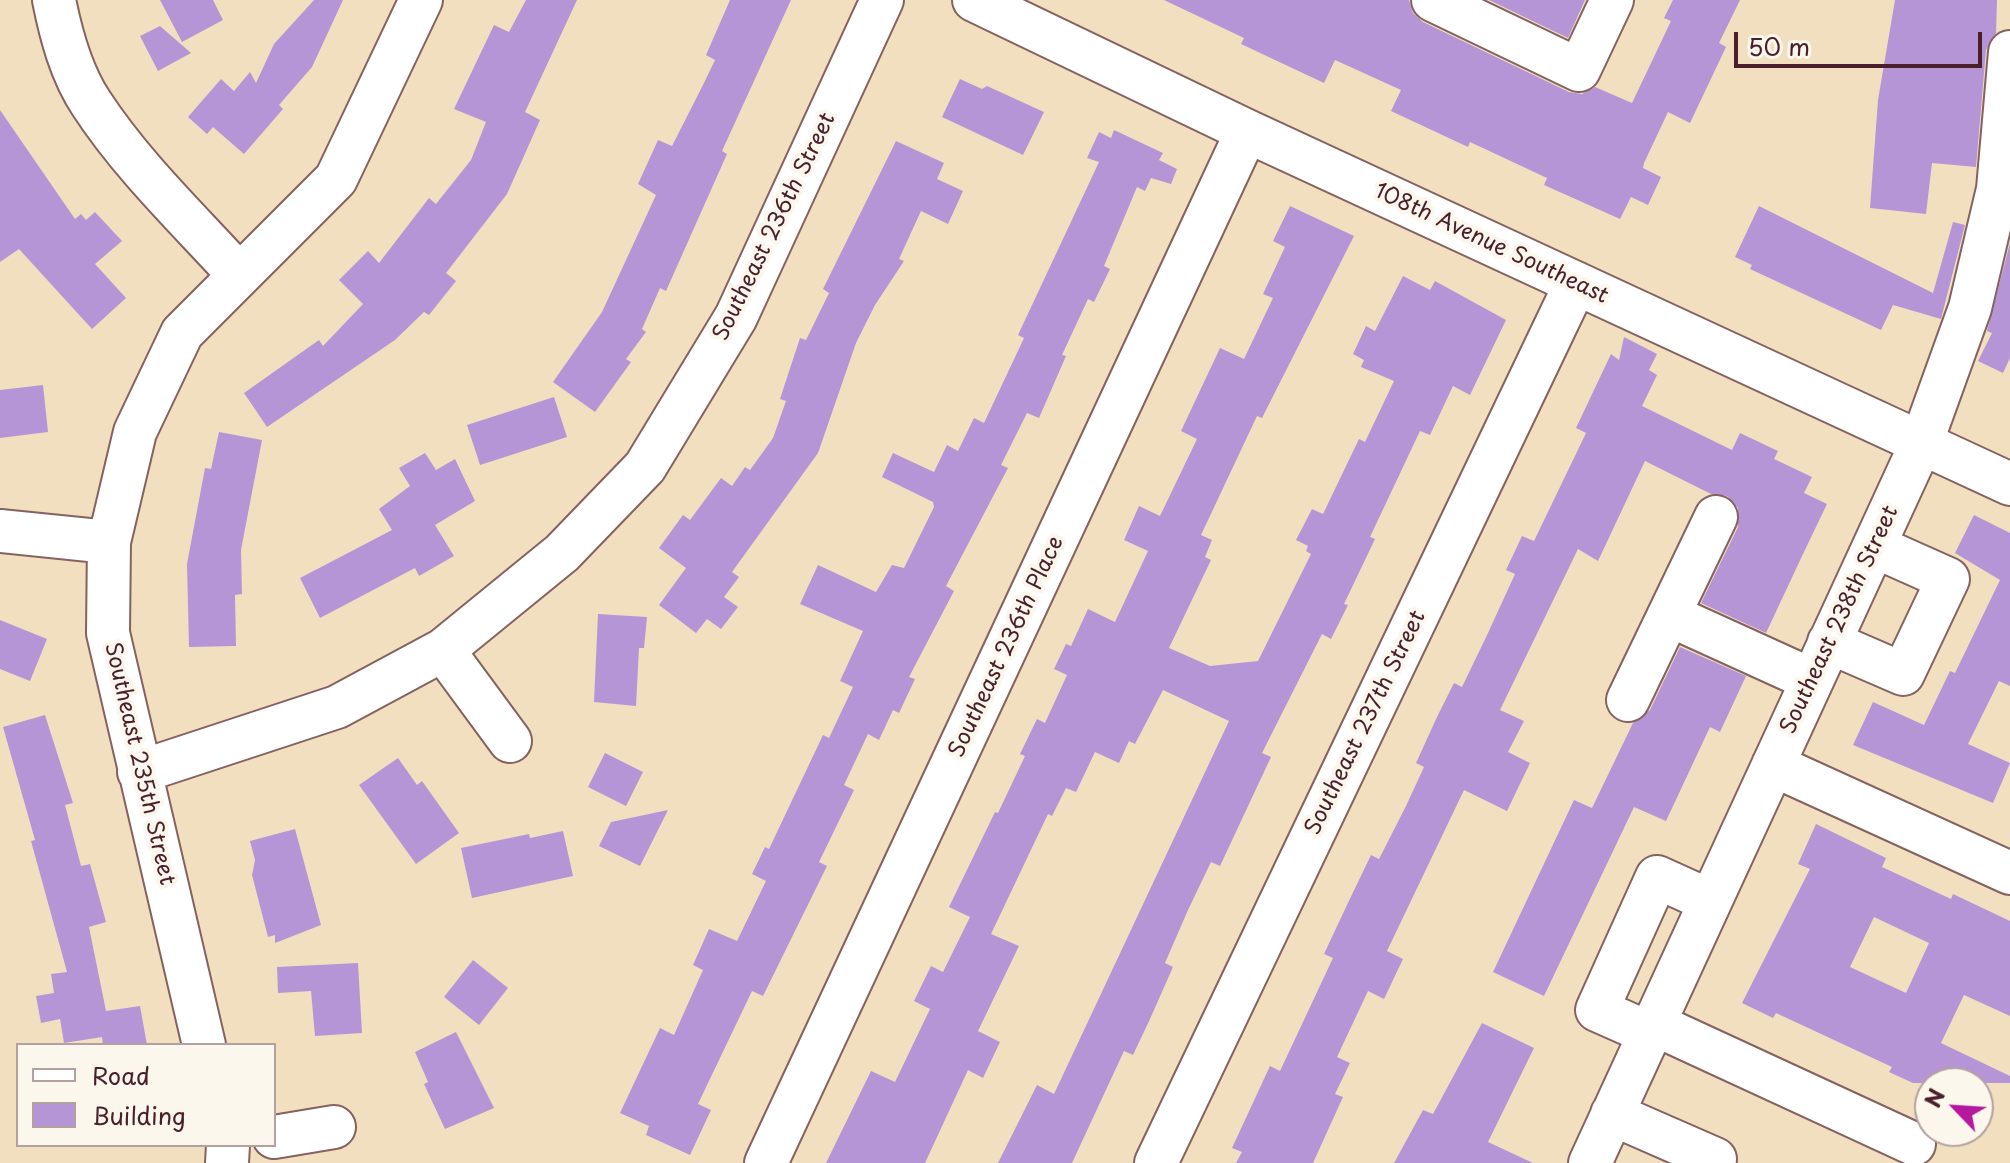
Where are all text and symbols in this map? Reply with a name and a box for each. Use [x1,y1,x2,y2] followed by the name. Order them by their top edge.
[1738,16,1986,66] scale bar
[1748,28,1810,64] text: 50 m
[708,109,842,345] street label: Southeast 236th Street
[1370,178,1612,310] street label: 108th Avenue Southeast
[1776,502,1904,738] street label: Southeast 238th Street
[944,532,1070,762] street label: Southeast 236th Place
[1300,607,1432,839] street label: Southeast 237th Street
[98,640,180,888] street label: Southeast 235th Street
[16,1043,276,1147] legend
[92,1057,150,1093] text: Road
[1914,1067,1994,1147] north arrow
[1915,1083,1952,1112] text: N
[92,1097,186,1133] text: Building

